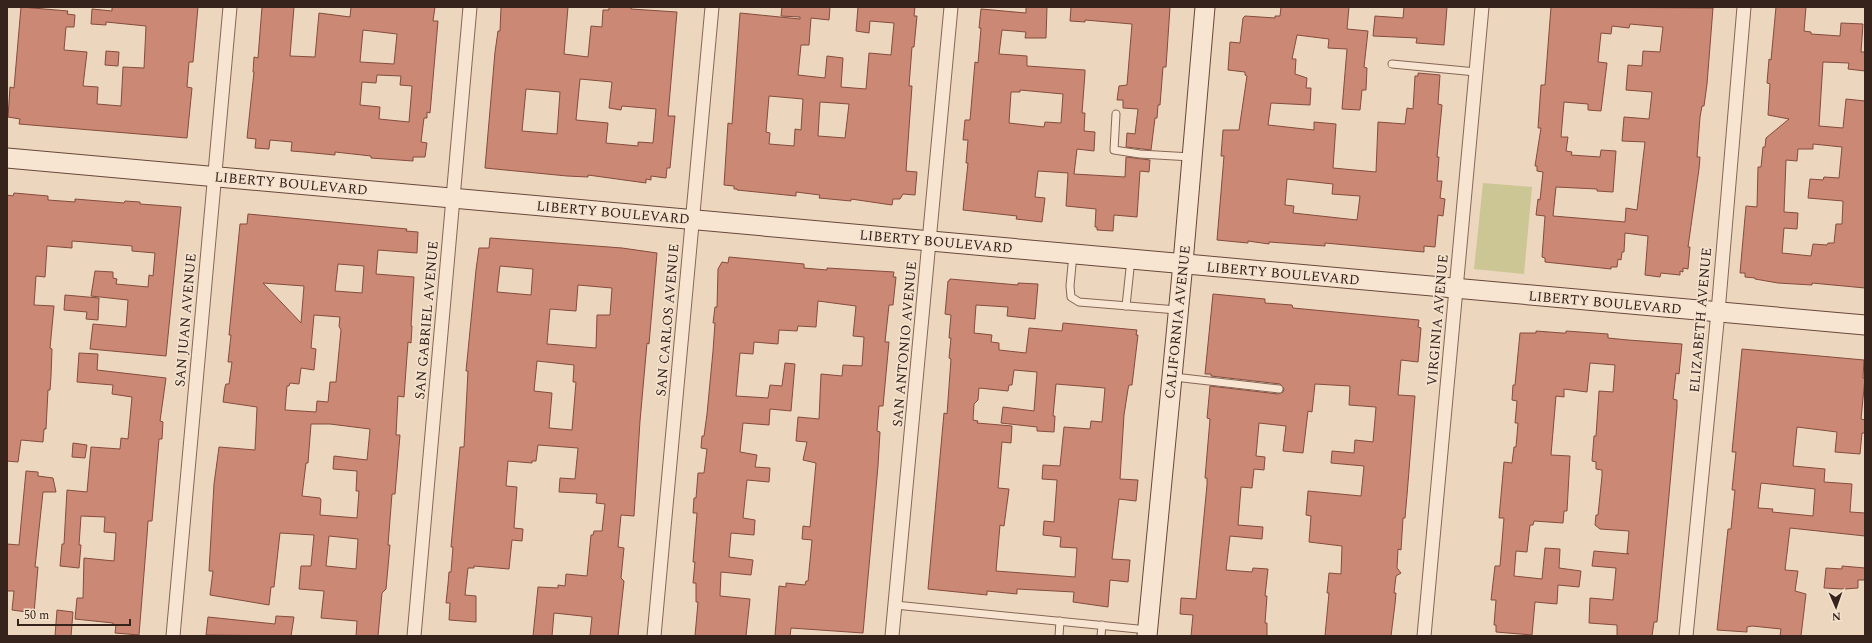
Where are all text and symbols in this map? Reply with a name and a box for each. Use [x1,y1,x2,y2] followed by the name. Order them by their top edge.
[213,166,369,201] street label: LIBERTY BOULEVARD
[535,195,691,230] street label: LIBERTY BOULEVARD
[858,224,1014,259] street label: LIBERTY BOULEVARD
[409,240,444,400] street label: SAN GABRIEL AVENUE
[650,243,685,397] street label: SAN CARLOS AVENUE
[1159,244,1196,400] street label: CALIFORNIA AVENUE
[1684,247,1717,394] street label: ELIZABETH AVENUE
[169,252,202,388] street label: SAN JUAN AVENUE
[1421,253,1454,387] street label: VIRGINIA AVENUE
[1205,256,1361,291] street label: LIBERTY BOULEVARD
[887,260,922,428] street label: SAN ANTONIO AVENUE
[1527,285,1683,320] street label: LIBERTY BOULEVARD
[1816,587,1856,627] north arrow
[18,601,130,627] scale bar
[24,606,49,625] text: 50 m
[1832,608,1841,625] text: N

